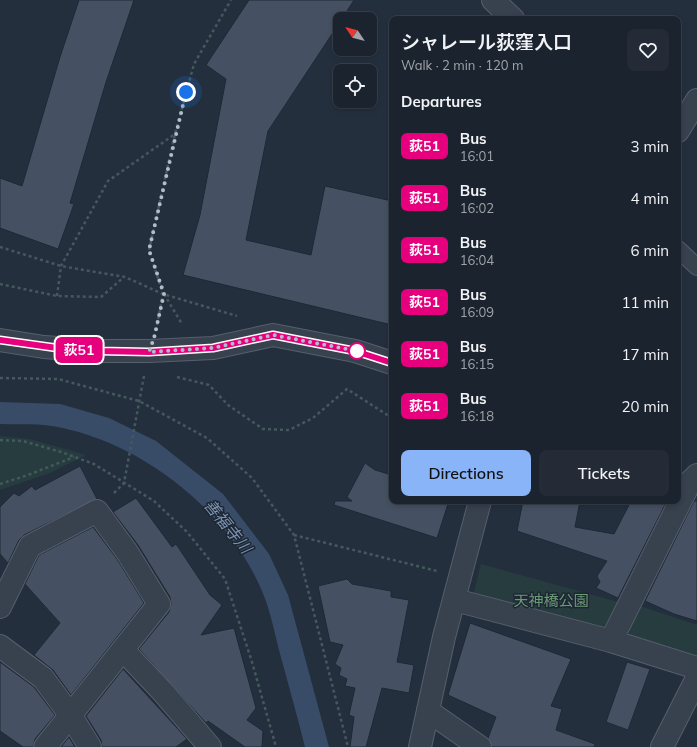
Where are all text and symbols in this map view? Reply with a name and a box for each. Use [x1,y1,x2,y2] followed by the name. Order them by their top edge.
[333,12,377,56] north arrow
[333,12,377,108] map controls
[627,29,669,71] button: heart
[401,30,572,54] text: シャレール荻窪入口
[401,57,523,73] text: Walk · 2 min · 120 m
[333,64,377,108] button: locate
[176,82,196,102] your location
[401,92,482,111] text: Departures
[460,129,487,148] text: Bus
[409,137,440,155] text: 荻51
[631,137,669,156] text: 3 min
[460,148,494,164] text: 16:01
[460,181,487,200] text: Bus
[409,189,440,207] text: 荻51
[631,189,669,208] text: 4 min
[460,200,494,216] text: 16:02
[460,233,487,252] text: Bus
[409,241,440,259] text: 荻51
[631,241,669,260] text: 6 min
[460,252,494,268] text: 16:04
[460,285,487,304] text: Bus
[409,293,440,311] text: 荻51
[622,293,669,312] text: 11 min
[460,304,494,320] text: 16:09
[56,337,102,363] line badge: 荻51
[460,337,487,356] text: Bus
[64,341,94,359] text: 荻51
[348,342,366,360] unlabelled marker
[409,345,440,363] text: 荻51
[622,345,669,364] text: 17 min
[460,356,494,372] text: 16:15
[460,389,487,408] text: Bus
[409,397,440,415] text: 荻51
[622,397,669,416] text: 20 min
[460,408,494,424] text: 16:18
[401,450,531,496] button: Directions
[539,450,669,496] button: Tickets
[200,495,257,559] water label: 善福寺川
[513,591,589,610] park label: 天神橋公園

